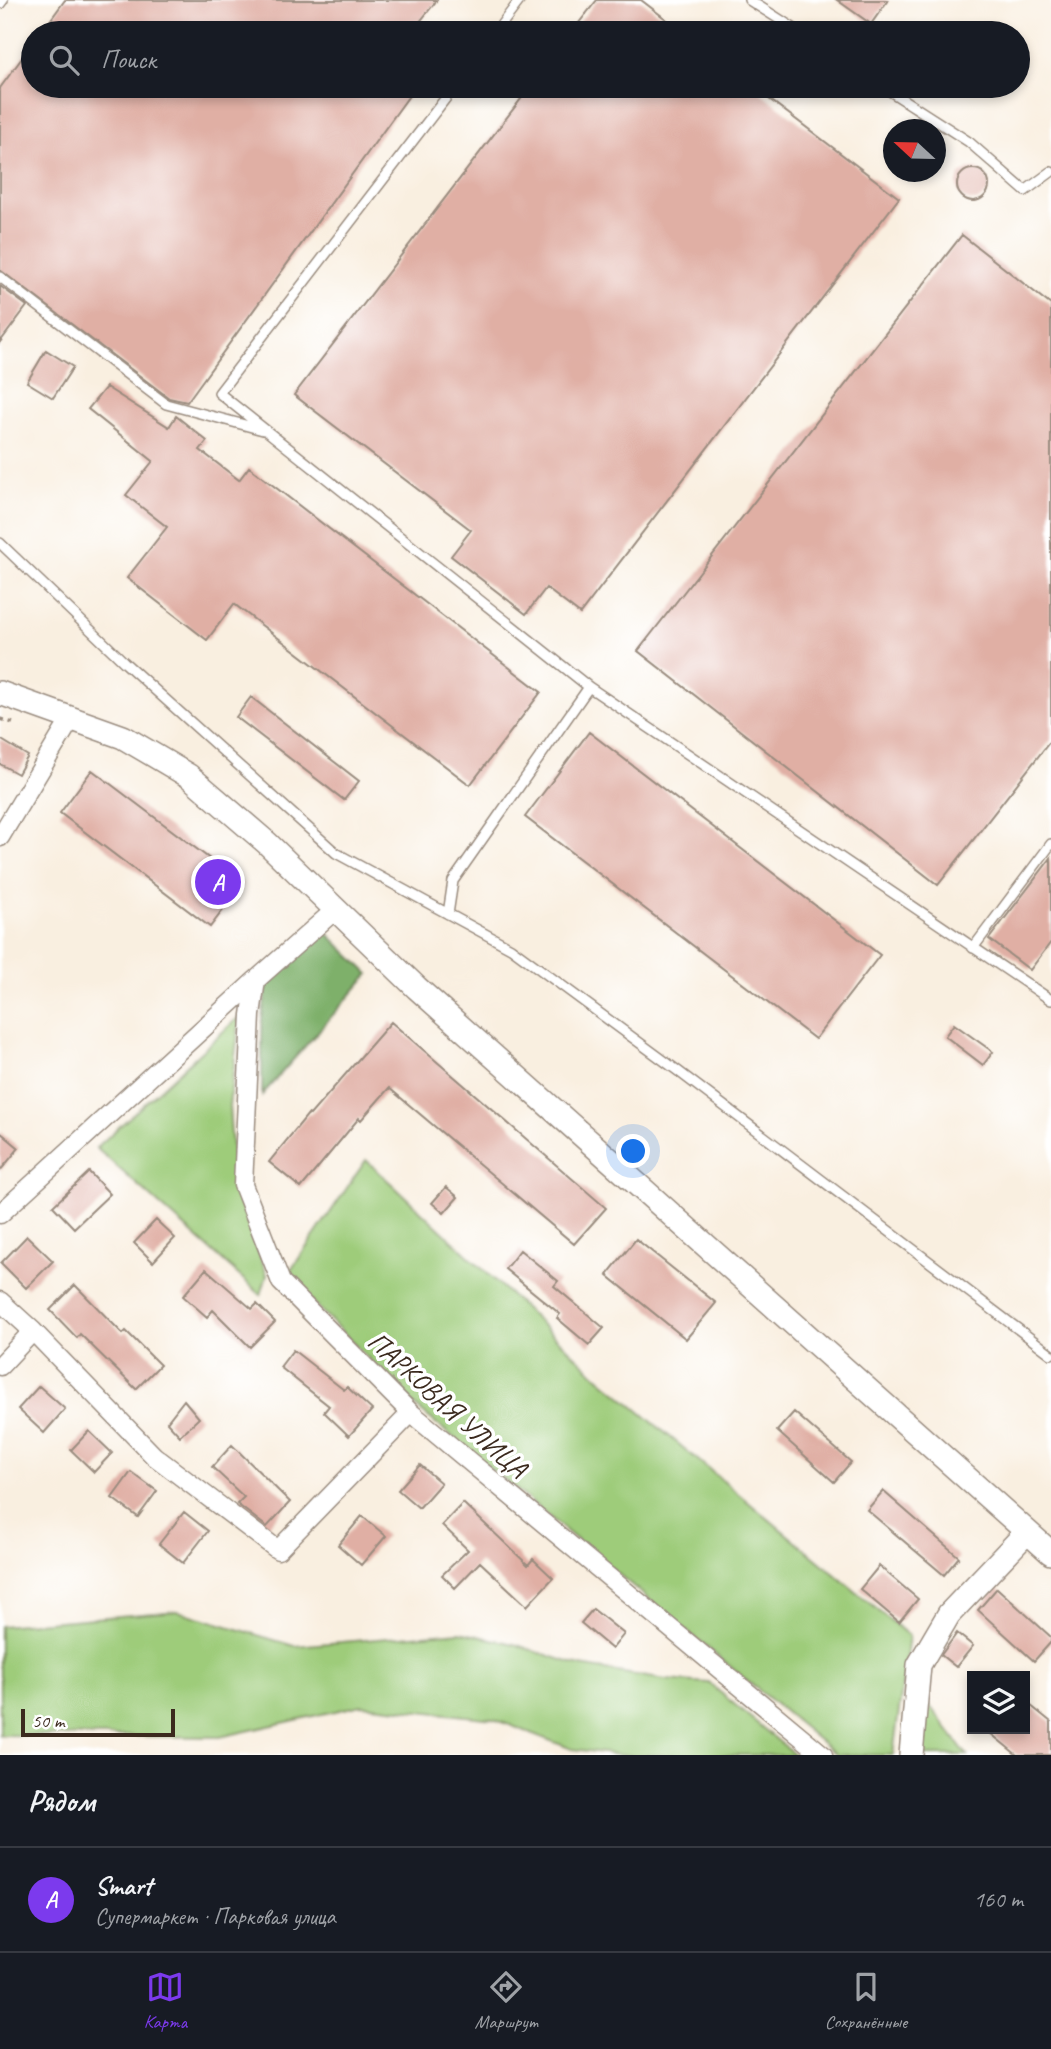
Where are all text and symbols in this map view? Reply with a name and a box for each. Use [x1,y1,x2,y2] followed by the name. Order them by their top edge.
[21,21,1030,98] search box
[45,41,83,79] icon: search
[101,43,156,76] text: Поиск
[883,119,946,182] north arrow
[195,856,241,908] pin: A
[616,1134,650,1168] your location
[361,1324,536,1486] street label: ПАРКОВАЯ УЛИЦА
[967,1671,1030,1734] map controls
[967,1671,1030,1734] button: layers
[21,1706,175,1738] scale bar
[32,1709,64,1733] text: 50 m
[28,1782,95,1820] text: Рядом
[95,1869,152,1902] text: Smart
[45,1885,57,1914] text: A
[974,1885,1023,1914] text: 160 m
[95,1902,336,1931] text: Супермаркет · Парковая улица
[144,1968,187,2034] tab: Карта
[475,1968,537,2034] tab: Маршрут
[825,1968,907,2034] tab: Сохранённые

